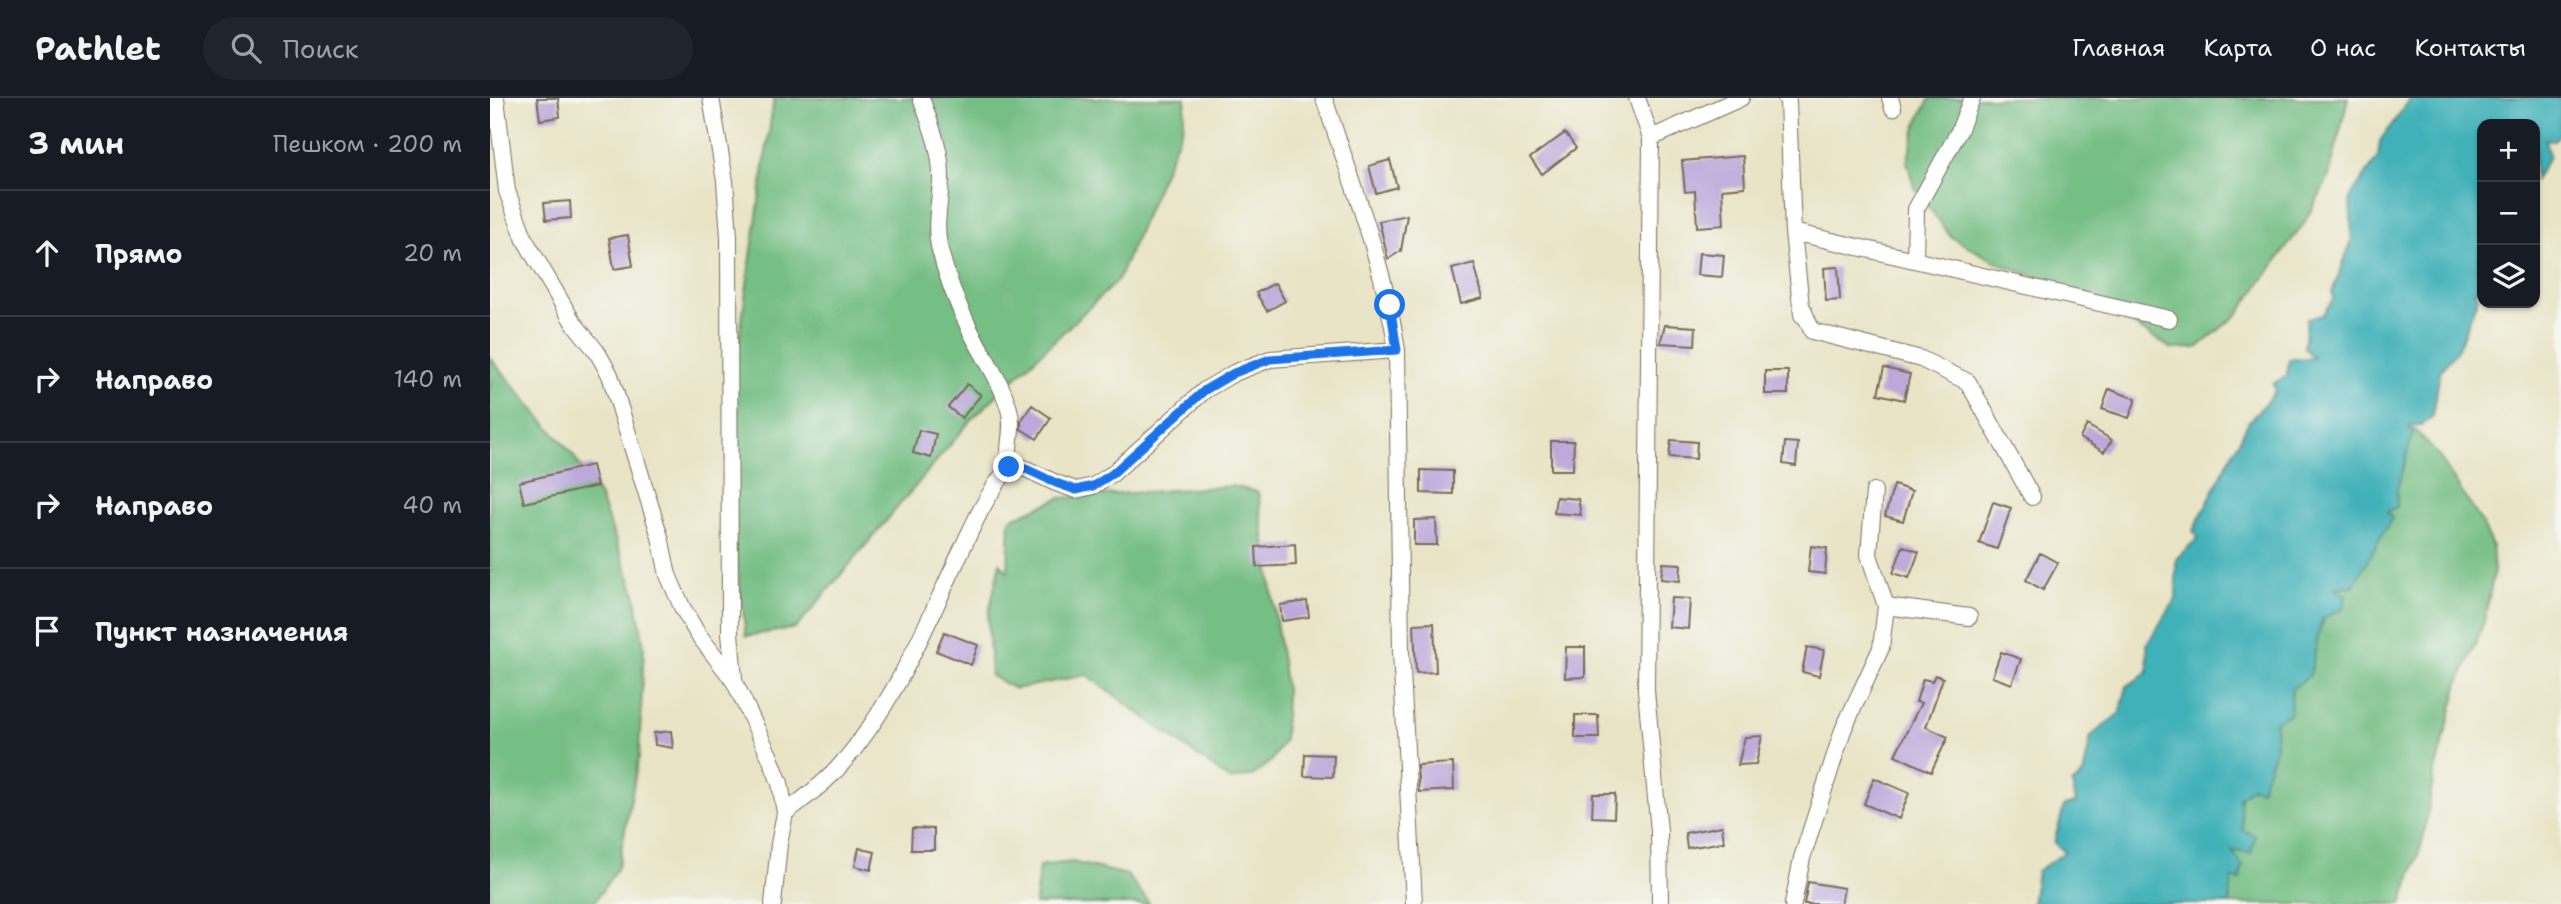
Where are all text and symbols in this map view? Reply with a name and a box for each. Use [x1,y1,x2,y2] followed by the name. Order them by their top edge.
[203,17,693,80] search box
[35,26,161,71] text: Pathlet
[227,29,265,67] icon: search
[283,31,359,66] text: Поиск
[2072,32,2165,64] text: Главная
[2203,32,2272,64] text: Карта
[2310,32,2376,64] text: О нас
[2414,32,2526,64] text: Контакты
[2477,119,2540,308] map controls
[2477,119,2540,182] button: +
[28,123,124,164] text: 3 мин
[273,129,462,159] text: Пешком · 200 m
[2477,182,2540,245] button: −
[28,234,66,272] icon: ahead
[95,236,183,271] text: Прямо
[403,238,462,268] text: 20 m
[2477,245,2540,308] button: layers
[1374,289,1405,320] route start
[28,360,66,398] icon: right
[95,362,213,397] text: Направо
[394,364,462,394] text: 140 m
[993,451,1024,482] route end
[28,486,66,524] icon: right
[95,488,213,523] text: Направо
[402,490,462,520] text: 40 m
[28,612,66,650] icon: arrive
[95,614,348,649] text: Пункт назначения

